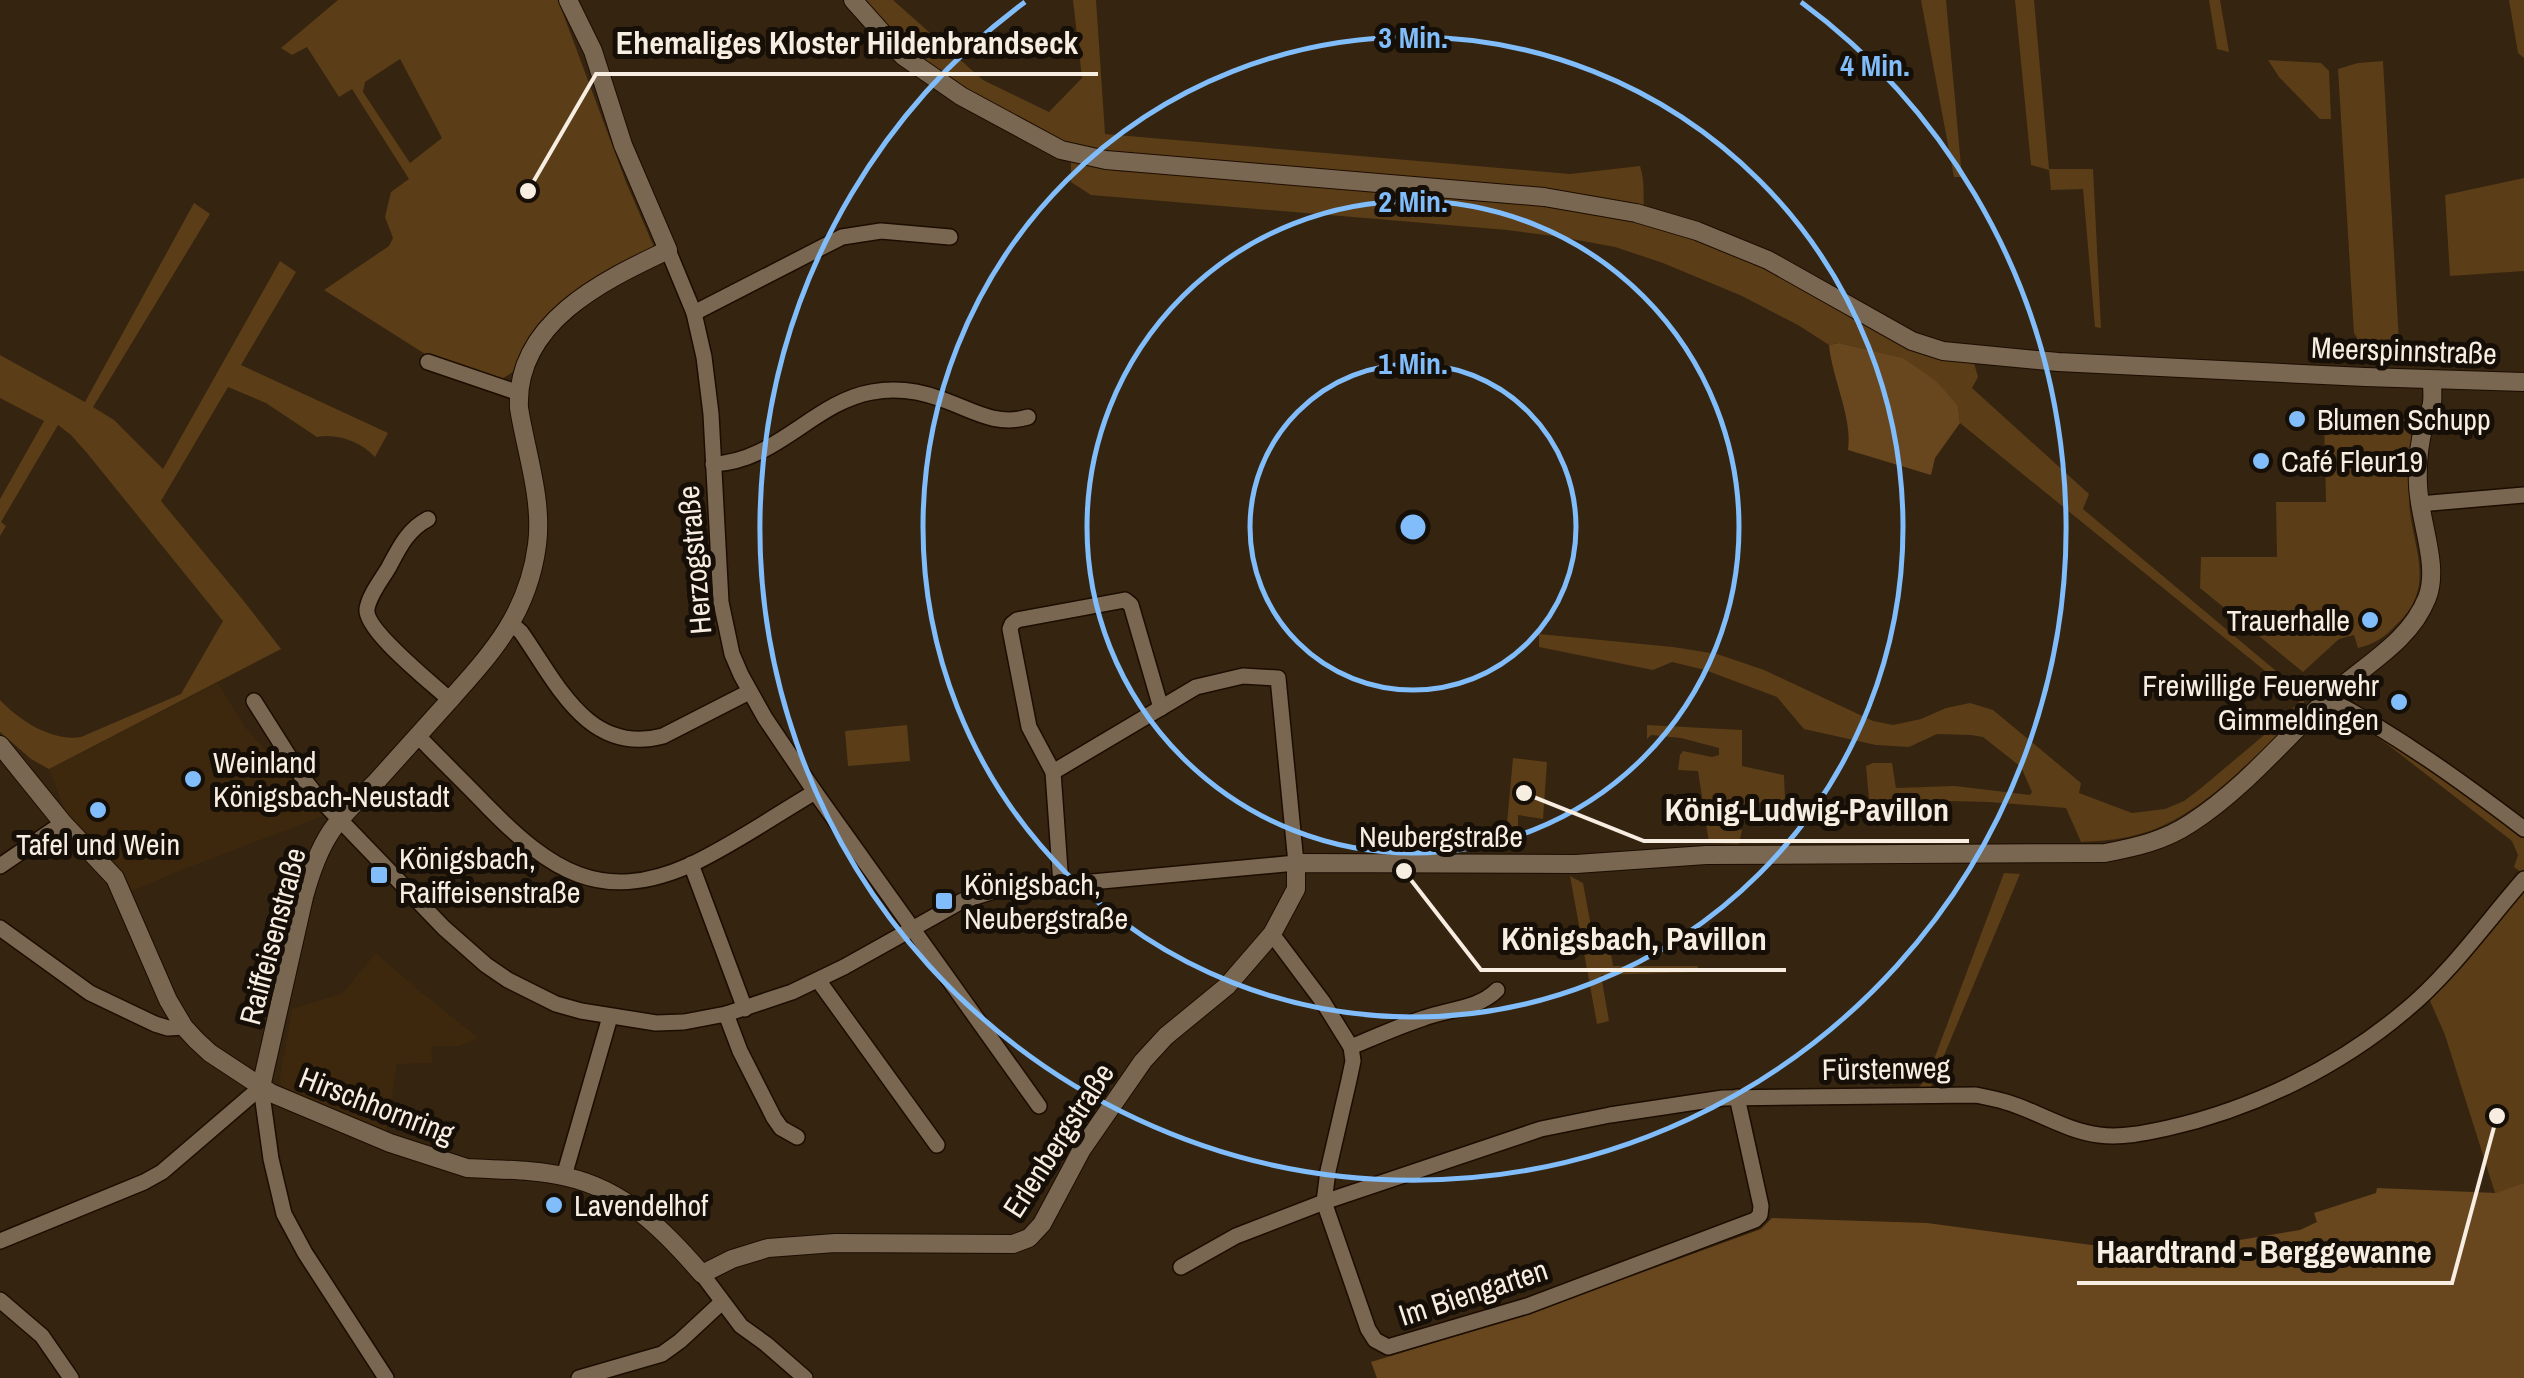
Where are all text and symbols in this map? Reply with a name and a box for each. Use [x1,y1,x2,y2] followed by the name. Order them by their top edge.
[596,12,1098,74] callout: Ehemaliges Kloster Hildenbrandseck
[1378,17,1448,57] text: 3 Min.
[616,21,1079,64] text: Ehemaliges Kloster Hildenbrandseck
[1840,45,1910,85] text: 4 Min.
[1378,181,1448,221] text: 2 Min.
[2310,327,2498,373] street label: Meerspinnstraße
[1378,343,1448,383] text: 1 Min.
[2317,399,2491,439] place label: Blumen Schupp
[2286,408,2308,430] marker: Blumen Schupp
[2281,441,2423,481] place label: Café Fleur19
[2250,450,2272,472] marker: Café Fleur19
[668,484,720,636] street label: Herzogstraße
[1395,509,1431,545] centre of rings
[2226,600,2350,640] place label: Trauerhalle
[2359,609,2381,631] marker: Trauerhalle
[2142,665,2380,739] place label: Freiwillige Feuerwehr Gimmeldingen
[2388,691,2410,713] marker: Freiwillige Feuerwehr Gimmeldingen
[213,742,450,816] place label: Weinland Königsbach-Neustadt
[182,768,204,790] marker: Weinland Königsbach-Neustadt
[1644,779,1969,841] callout: König-Ludwig-Pavillon
[1665,788,1949,831] text: König-Ludwig-Pavillon
[87,799,109,821] marker: Tafel und Wein
[1359,816,1523,856] street label: Neubergstraße
[16,824,180,864] place label: Tafel und Wein
[399,838,580,912] place label: Königsbach, Raiffeisenstraße
[229,843,315,1029] street label: Raiffeisenstraße
[368,864,390,886] marker: Königsbach, Raiffeisenstraße
[964,864,1128,938] place label: Königsbach, Neubergstraße
[933,890,955,912] marker: Königsbach, Neubergstraße
[1481,908,1786,970] callout: Königsbach, Pavillon
[1501,917,1767,960] text: Königsbach, Pavillon
[1821,1047,1951,1089] street label: Fürstenweg
[993,1055,1123,1225] street label: Erlenbergstraße
[294,1057,460,1153] street label: Hirschhornring
[574,1185,708,1225] place label: Lavendelhof
[543,1194,565,1216] marker: Lavendelhof
[2077,1221,2452,1283] callout: Haardtrand - Berggewanne
[2096,1230,2432,1273] text: Haardtrand - Berggewanne
[1393,1249,1553,1335] street label: Im Biengarten

